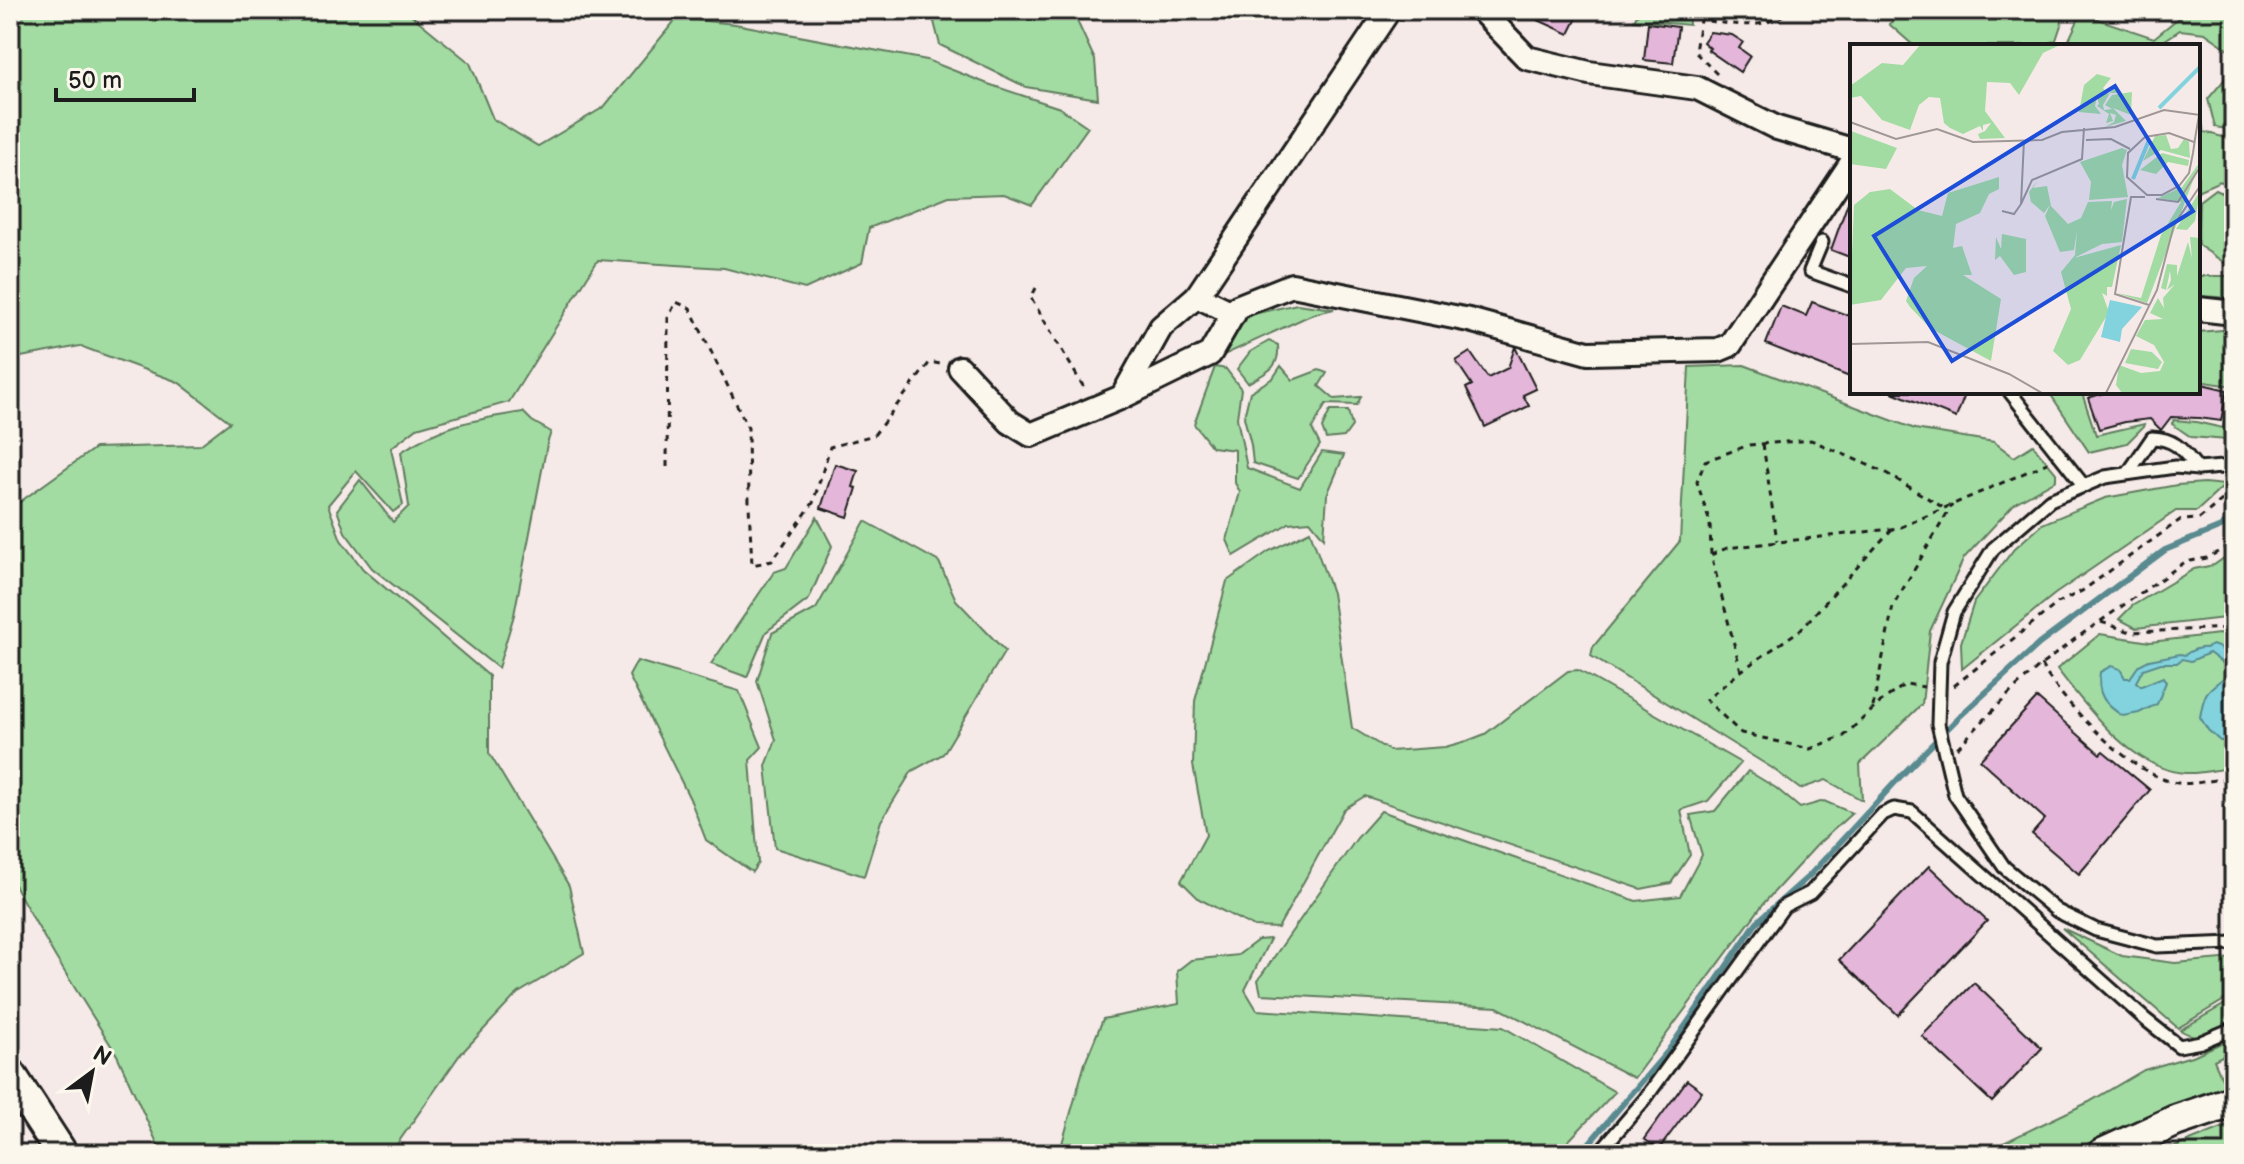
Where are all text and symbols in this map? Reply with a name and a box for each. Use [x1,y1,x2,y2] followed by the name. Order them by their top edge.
[1850,44,2200,394] inset map
[56,52,194,102] scale bar
[68,66,122,95] text: 50 m
[52,1032,132,1112] north arrow
[88,1040,116,1072] text: N

